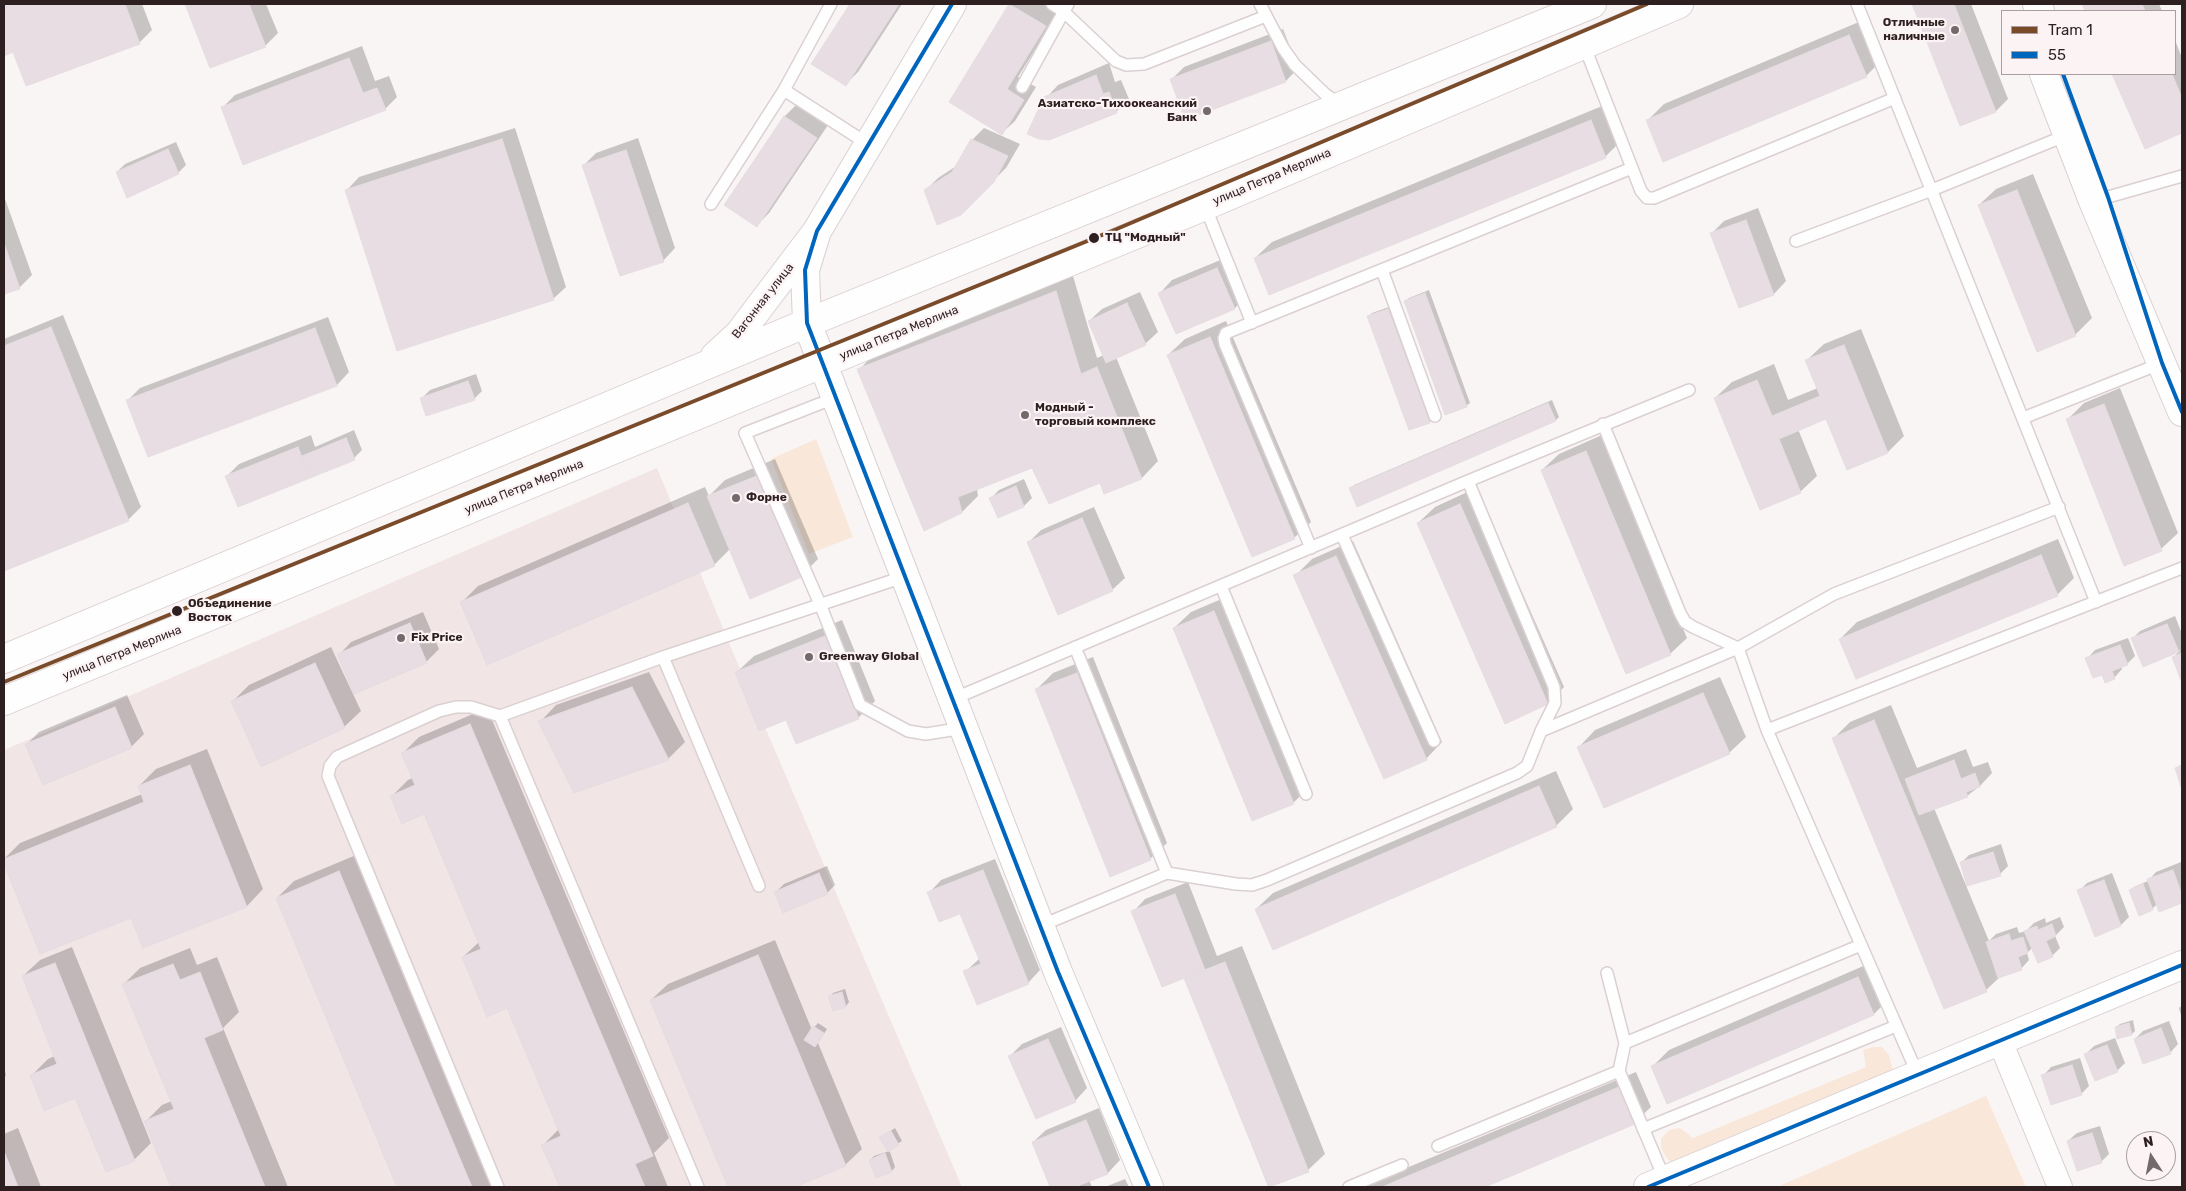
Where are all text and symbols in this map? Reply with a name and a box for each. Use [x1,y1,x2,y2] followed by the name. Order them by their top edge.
[2001,10,2176,75] legend
[1883,16,1945,44] place label: Отличные наличные
[2048,21,2093,39] text: Tram 1
[1949,24,1961,36] marker: Отличные наличные
[2048,46,2066,64] text: 55
[1038,97,1197,125] place label: Азиатско-Тихоокеанский Банк
[1201,105,1213,117] marker: Азиатско-Тихоокеанский Банк
[1211,146,1333,208] street label: улица Петра Мерлина
[1087,231,1101,245] marker: ТЦ "Модный"
[1105,231,1186,245] place label: ТЦ "Модный"
[729,260,797,342] street label: Вагонная улица
[837,303,961,363] street label: улица Петра Мерлина
[1035,401,1156,429] place label: Модный - торговый комплекс
[1019,409,1031,421] marker: Модный - торговый комплекс
[462,457,586,517] street label: улица Петра Мерлина
[746,491,787,505] place label: Форне
[730,492,742,504] marker: Форне
[188,597,272,625] place label: Объединение Восток
[170,604,184,618] marker: Объединение Восток
[60,623,184,683] street label: улица Петра Мерлина
[411,631,463,645] place label: Fix Price
[395,632,407,644] marker: Fix Price
[819,650,919,664] place label: Greenway Global
[803,651,815,663] marker: Greenway Global
[2126,1131,2176,1181] north arrow
[2142,1132,2155,1151] text: N

